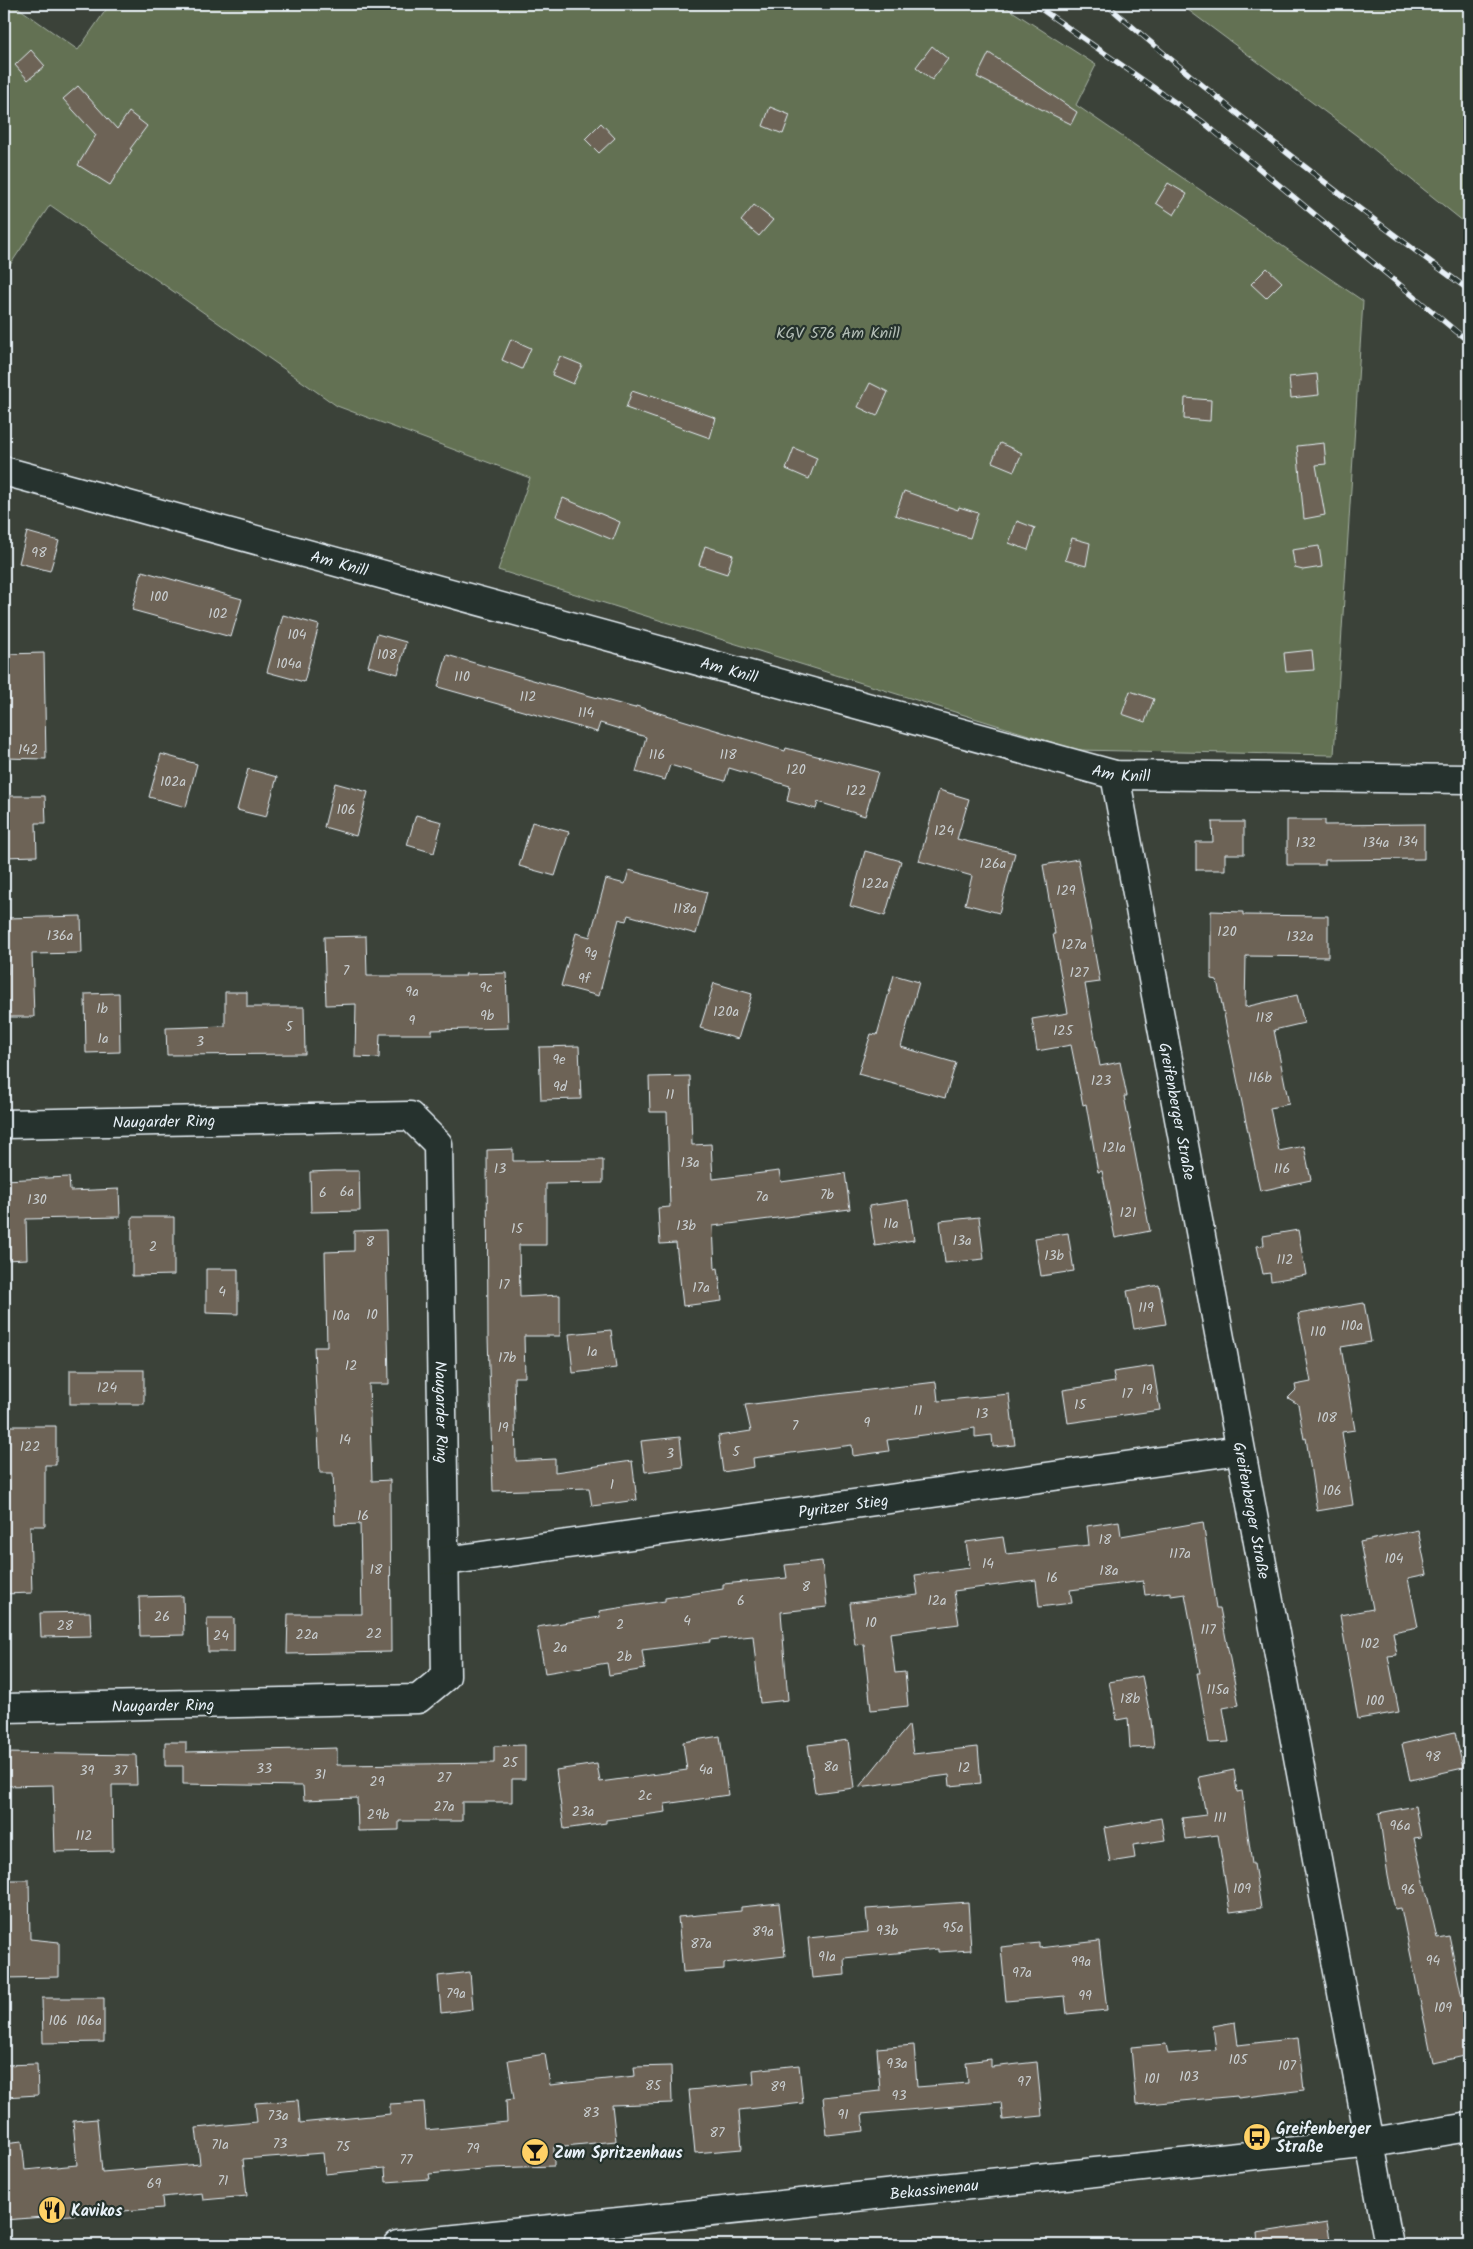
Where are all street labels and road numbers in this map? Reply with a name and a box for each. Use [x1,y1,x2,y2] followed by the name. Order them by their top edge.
[308,545,371,584] street label: Am Knill
[697,651,761,691] street label: Am Knill
[1089,758,1151,789] street label: Am Knill
[1151,1041,1201,1182] street label: Greifenberger Straße
[112,1109,216,1136] street label: Naugarder Ring
[427,1361,454,1464] street label: Naugarder Ring
[1226,1440,1276,1581] street label: Greifenberger Straße
[797,1488,890,1526] street label: Pyritzer Stieg
[112,1693,215,1720] street label: Naugarder Ring
[888,2173,980,2207] street label: Bekassinenau

